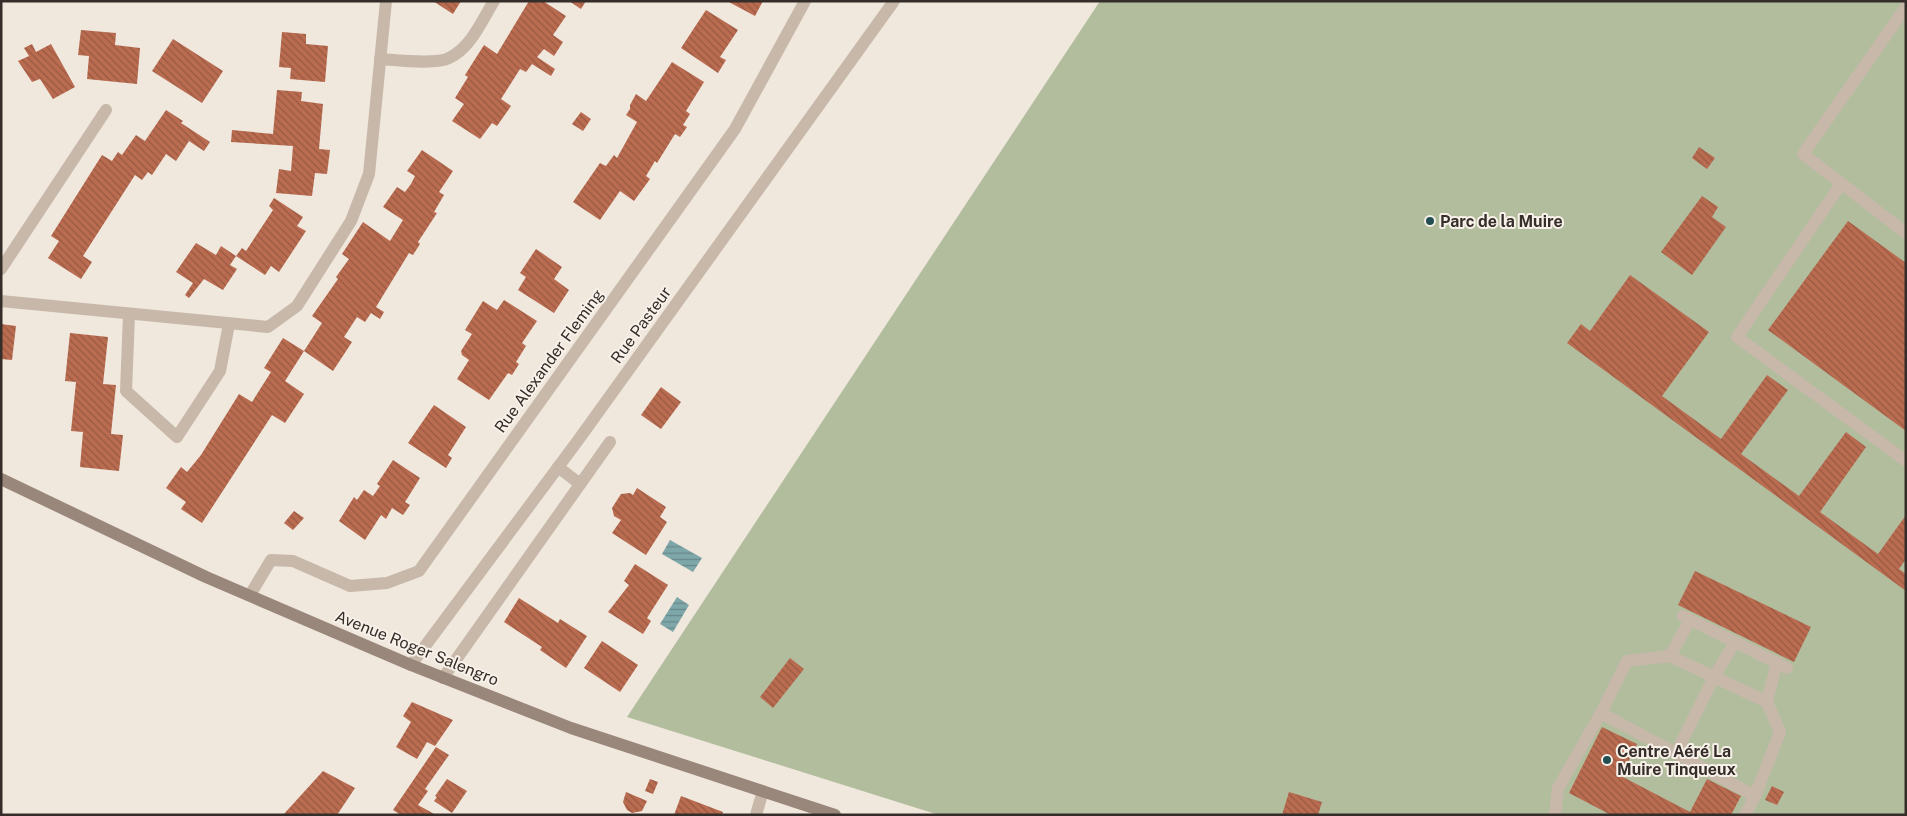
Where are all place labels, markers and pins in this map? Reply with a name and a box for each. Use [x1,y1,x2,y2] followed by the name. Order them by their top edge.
[1440,212,1563,231] place label: Parc de la Muire
[1424,215,1436,227] marker: Parc de la Muire
[1617,742,1737,779] place label: Centre Aéré La Muire Tinqueux
[1601,754,1613,766] marker: Centre Aéré La Muire Tinqueux

